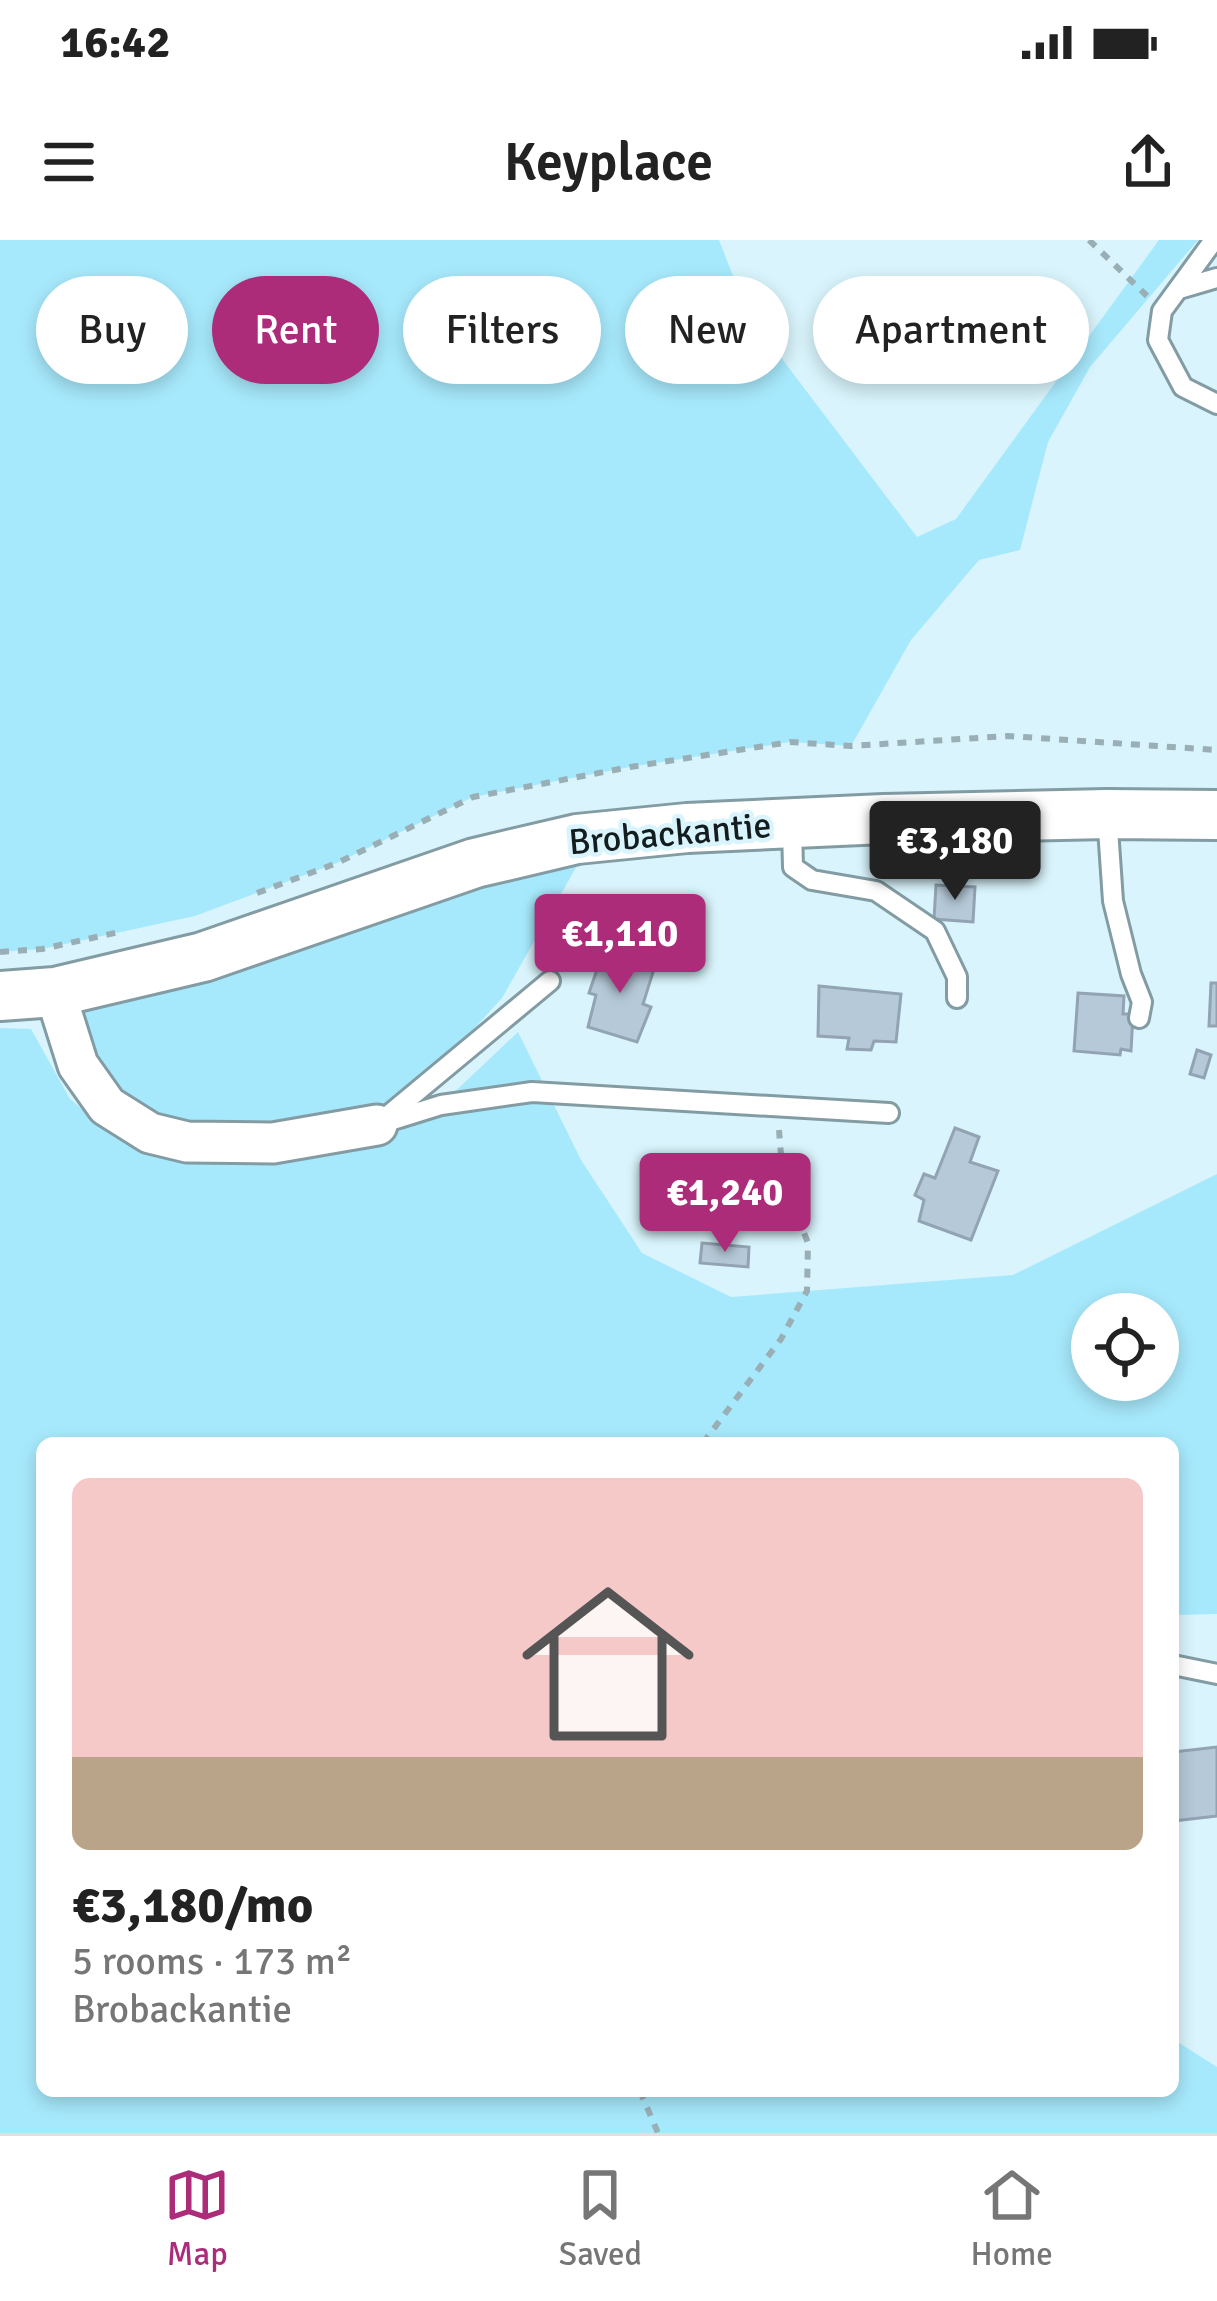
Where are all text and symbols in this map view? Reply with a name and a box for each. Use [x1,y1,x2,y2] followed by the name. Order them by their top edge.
[60,15,170,70] text: 16:42
[36,129,102,195] icon: menu
[504,129,713,196] text: Keyplace
[1115,129,1181,195] icon: share
[36,276,188,384] chip: Buy
[212,276,379,384] chip: Rent
[403,276,601,384] chip: Filters
[625,276,789,384] chip: New
[813,276,1089,384] chip: Apartment
[857,801,1053,903] pin: €3,180
[567,803,773,865] street label: Brobackantie
[897,816,1013,864] text: €3,180
[522,894,718,996] pin: €1,110
[562,909,678,957] text: €1,110
[627,1153,823,1255] pin: €1,240
[667,1168,783,1216] text: €1,240
[1071,1293,1179,1401] map controls
[1071,1293,1179,1401] button: locate
[500,1556,716,1772] icon: home
[72,1874,313,1937] text: €3,180/mo
[72,1937,352,1985] text: 5 rooms · 173 m²
[72,1985,292,2033] text: Brobackantie
[164,2162,230,2275] tab: Map
[559,2162,642,2275] tab: Saved
[970,2162,1053,2275] tab: Home

